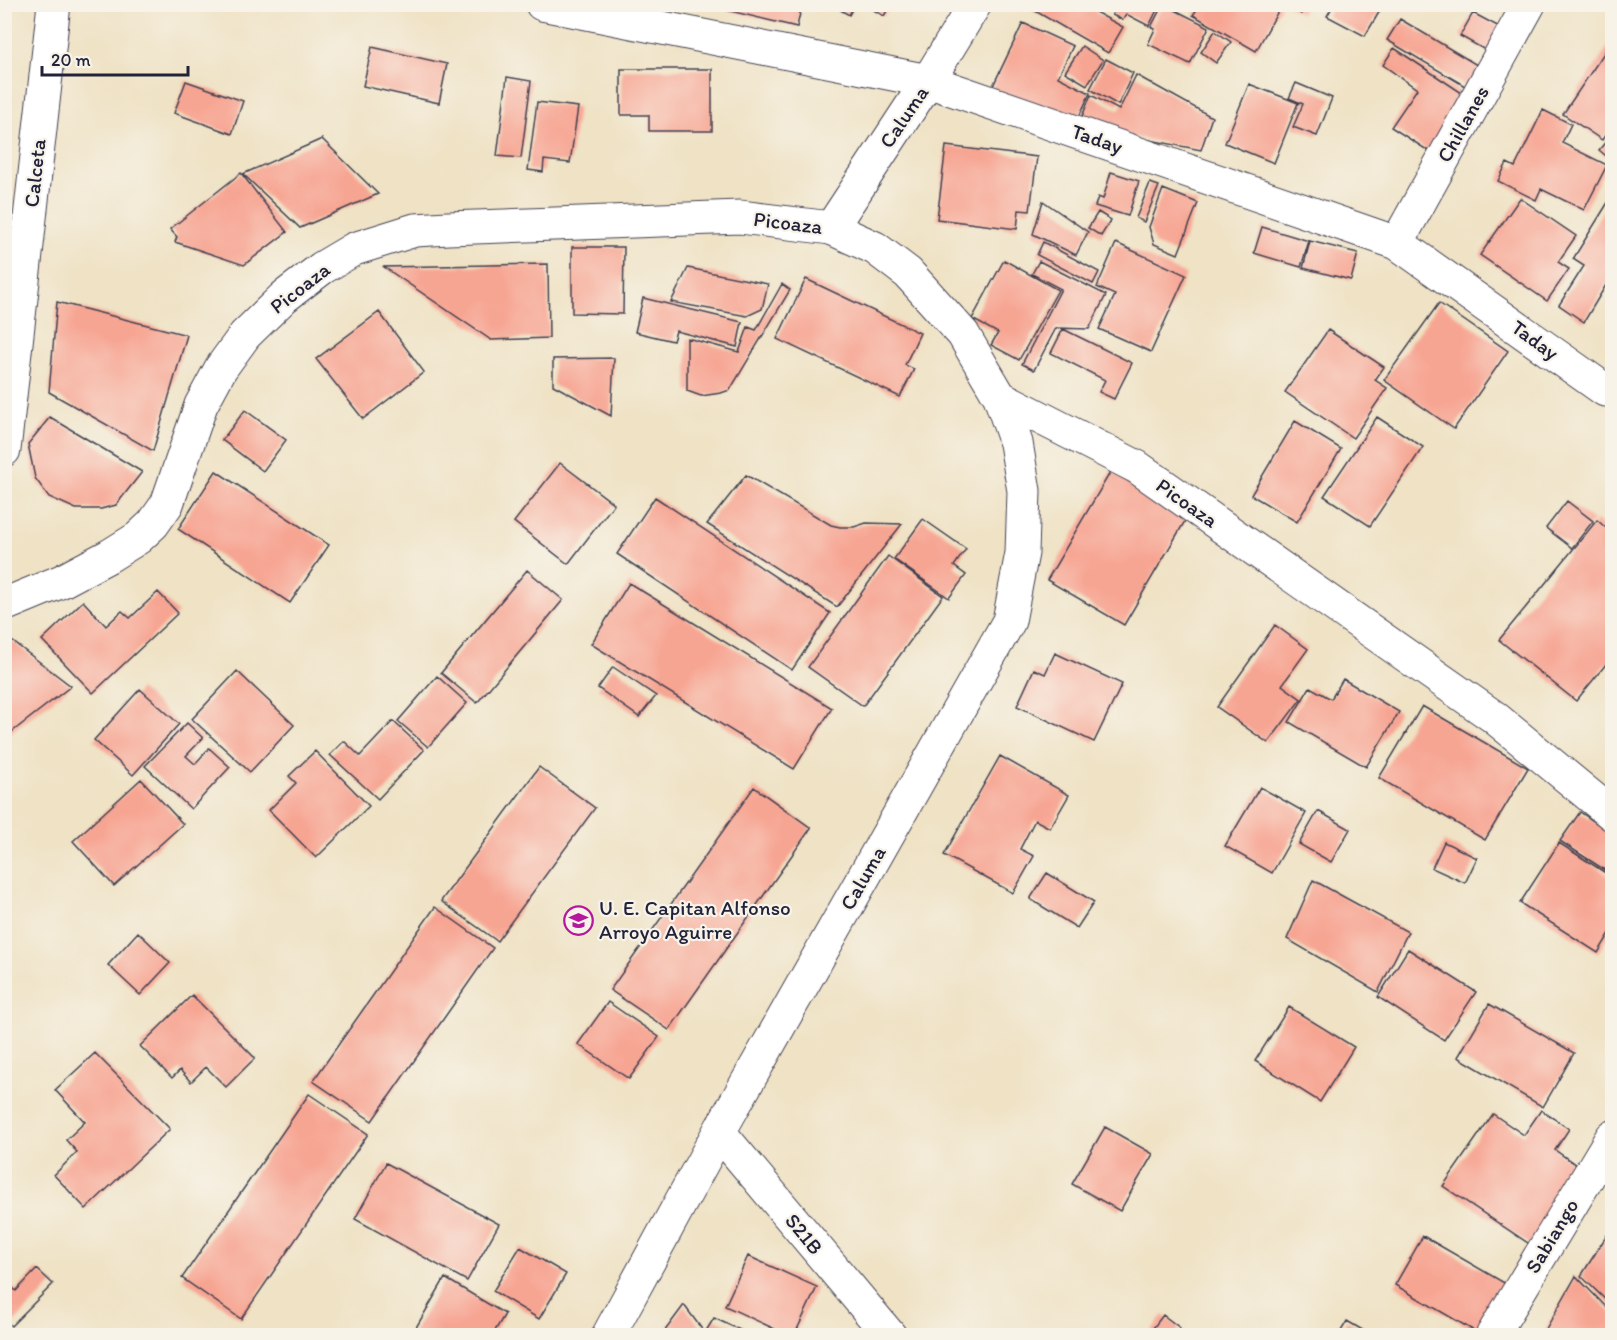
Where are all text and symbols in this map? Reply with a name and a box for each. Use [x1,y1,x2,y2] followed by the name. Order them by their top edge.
[42,39,188,77] scale bar
[51,49,91,71] text: 20 m
[874,81,933,153] street label: Caluma
[1431,81,1494,166] street label: Chillanes
[1068,118,1126,159] street label: Taday
[18,137,51,208] street label: Calceta
[752,206,824,239] street label: Picoaza
[265,256,335,319] street label: Picoaza
[1507,314,1564,365] street label: Taday
[1152,472,1223,533] street label: Picoaza
[834,841,891,914] street label: Caluma
[599,895,791,944] place label: U. E. Capitan Alfonso Arroyo Aguirre
[562,904,594,936] school or university icon: U. E. Capitan Alfonso Arroyo Aguirre
[1520,1194,1584,1278] street label: Sabiango
[780,1208,829,1259] street label: S21B

